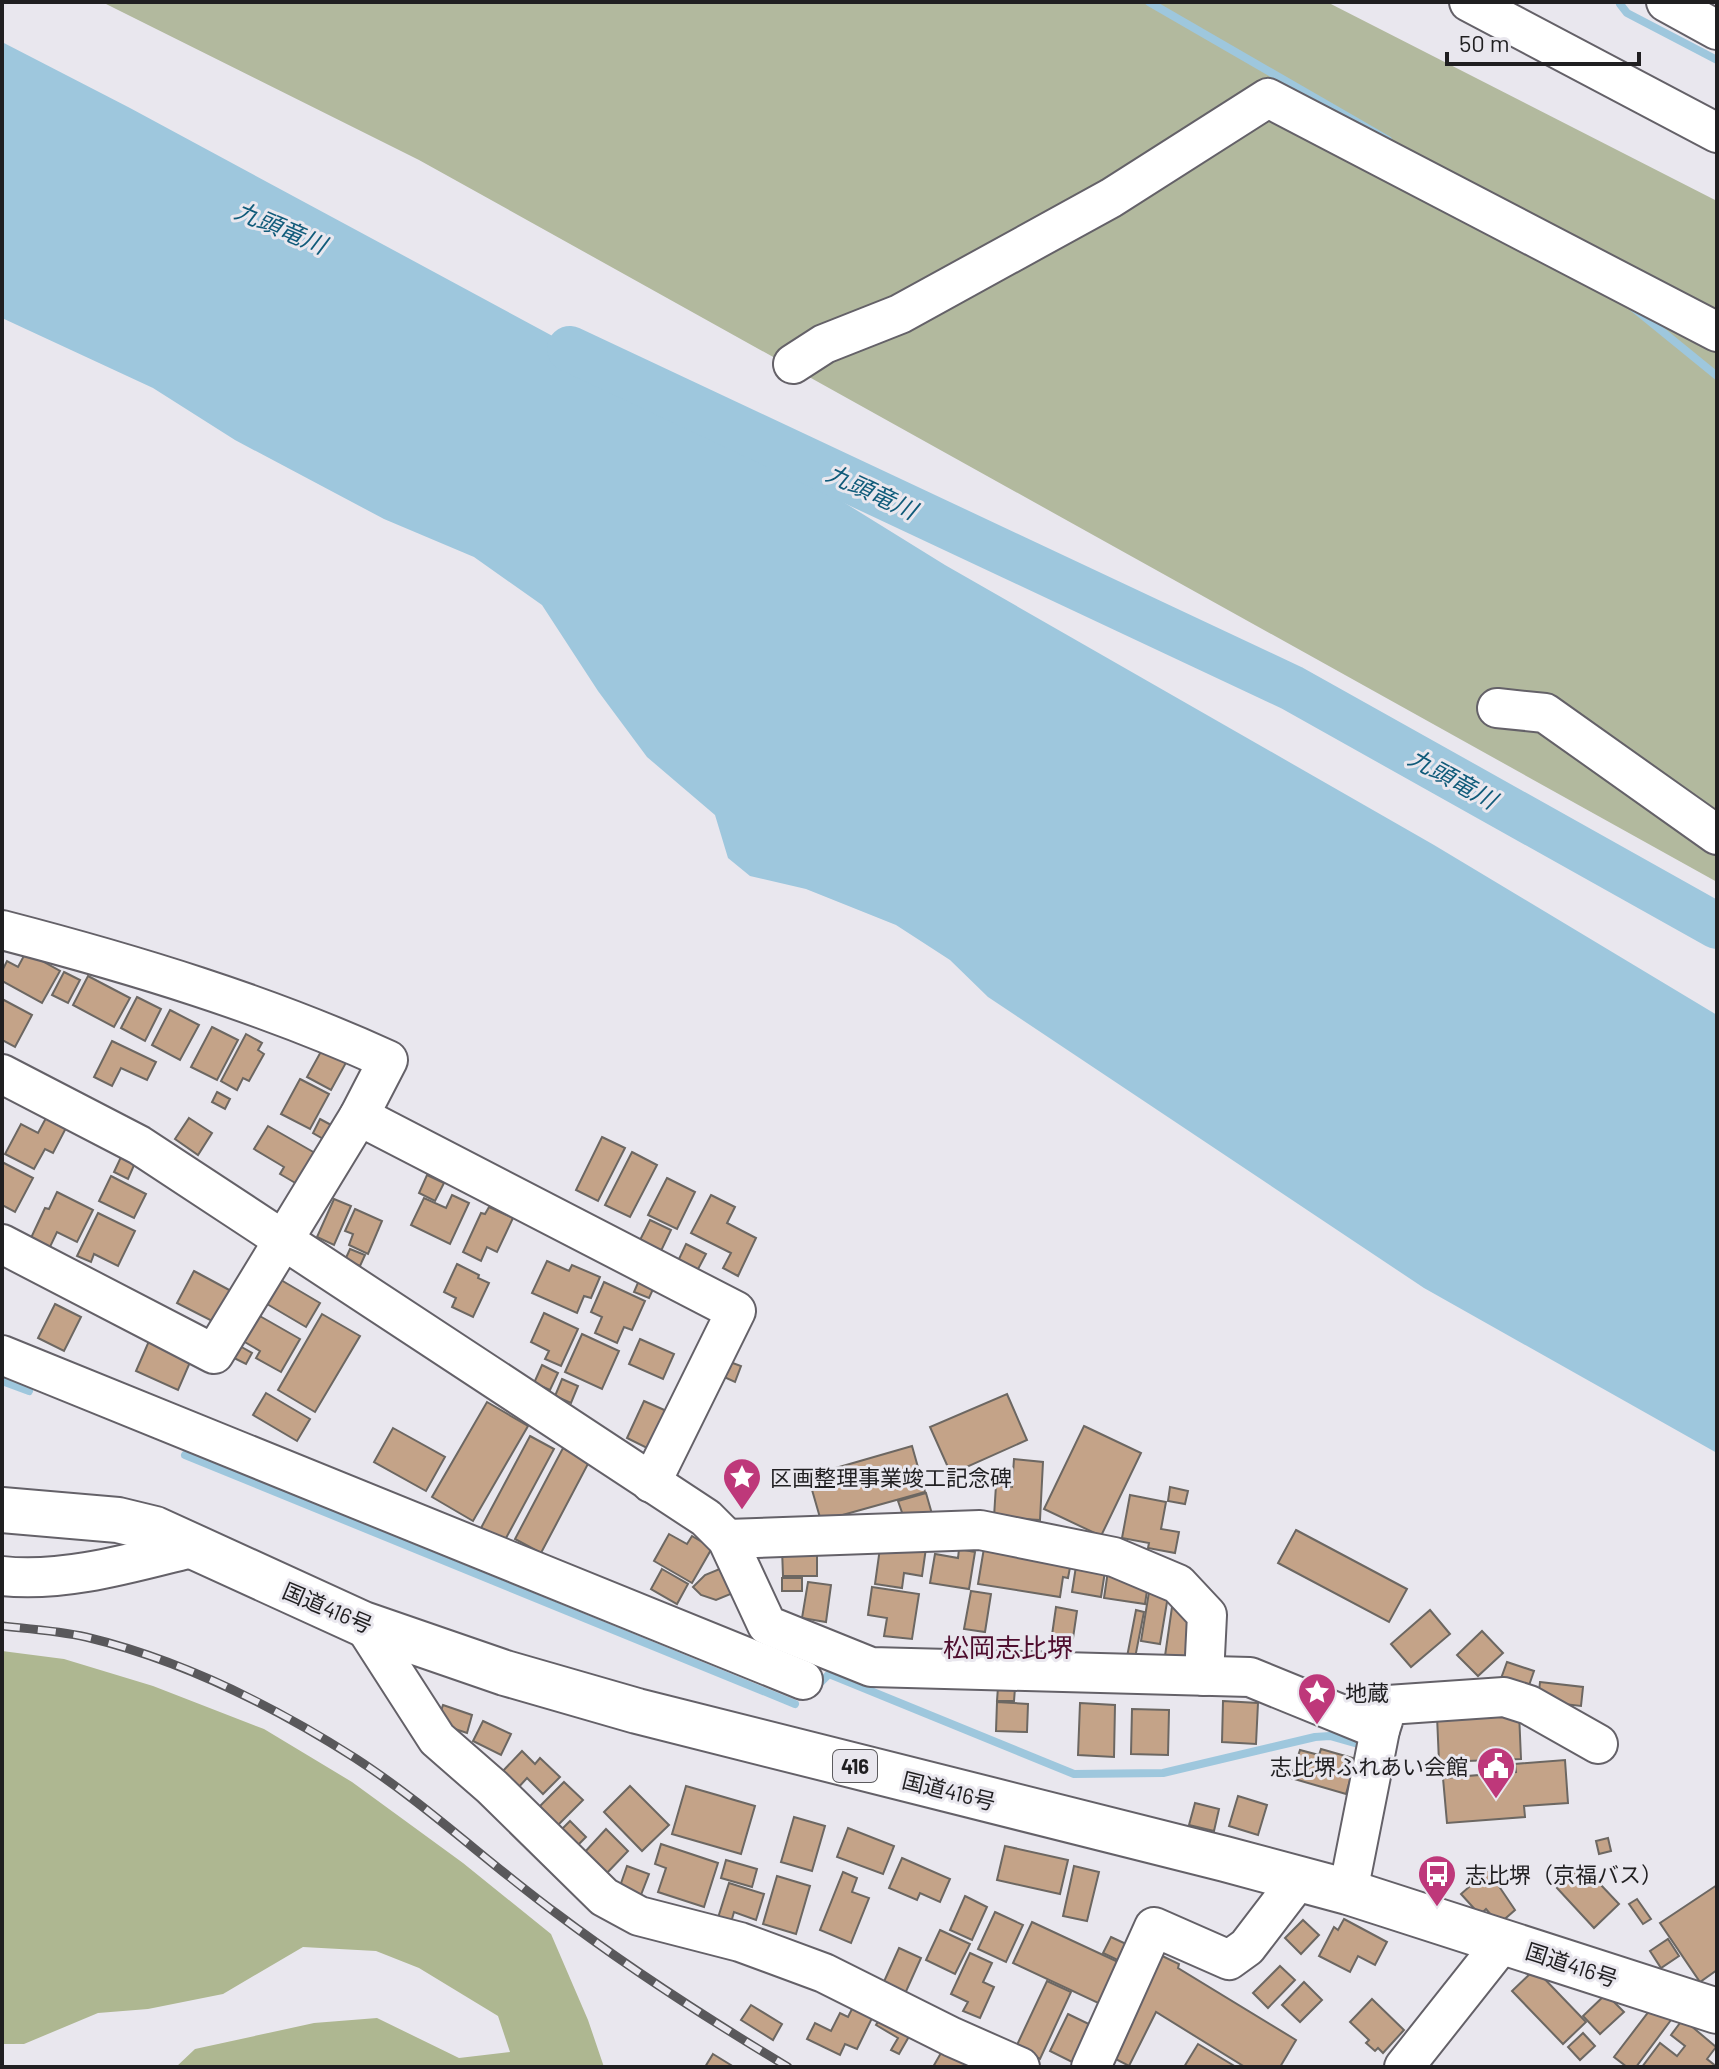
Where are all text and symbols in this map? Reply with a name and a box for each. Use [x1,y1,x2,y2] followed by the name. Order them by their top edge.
[1447,16,1639,66] scale bar
[1459,28,1510,57] text: 50 m
[231,195,334,260] water label: 九頭竜川
[822,458,924,526] water label: 九頭竜川
[1404,742,1505,815] water label: 九頭竜川
[721,1456,763,1511] place icon: 区画整理事業竣工記念碑
[770,1464,1012,1490] place label: 区画整理事業竣工記念碑
[279,1576,377,1638] street label: 国道416号
[943,1631,1073,1662] district label: 松岡志比堺
[1296,1671,1338,1726] place icon: 地蔵
[1345,1679,1389,1705] place label: 地蔵
[1475,1745,1517,1800] public building icon: 志比堺ふれあい会館
[833,1750,877,1782] road number: 416
[1270,1753,1468,1779] place label: 志比堺ふれあい会館
[900,1766,998,1814] street label: 国道416号
[1416,1853,1458,1908] bus stop icon: 志比堺（京福バス）
[1465,1861,1663,1887] place label: 志比堺（京福バス）
[1523,1937,1621,1991] street label: 国道416号

